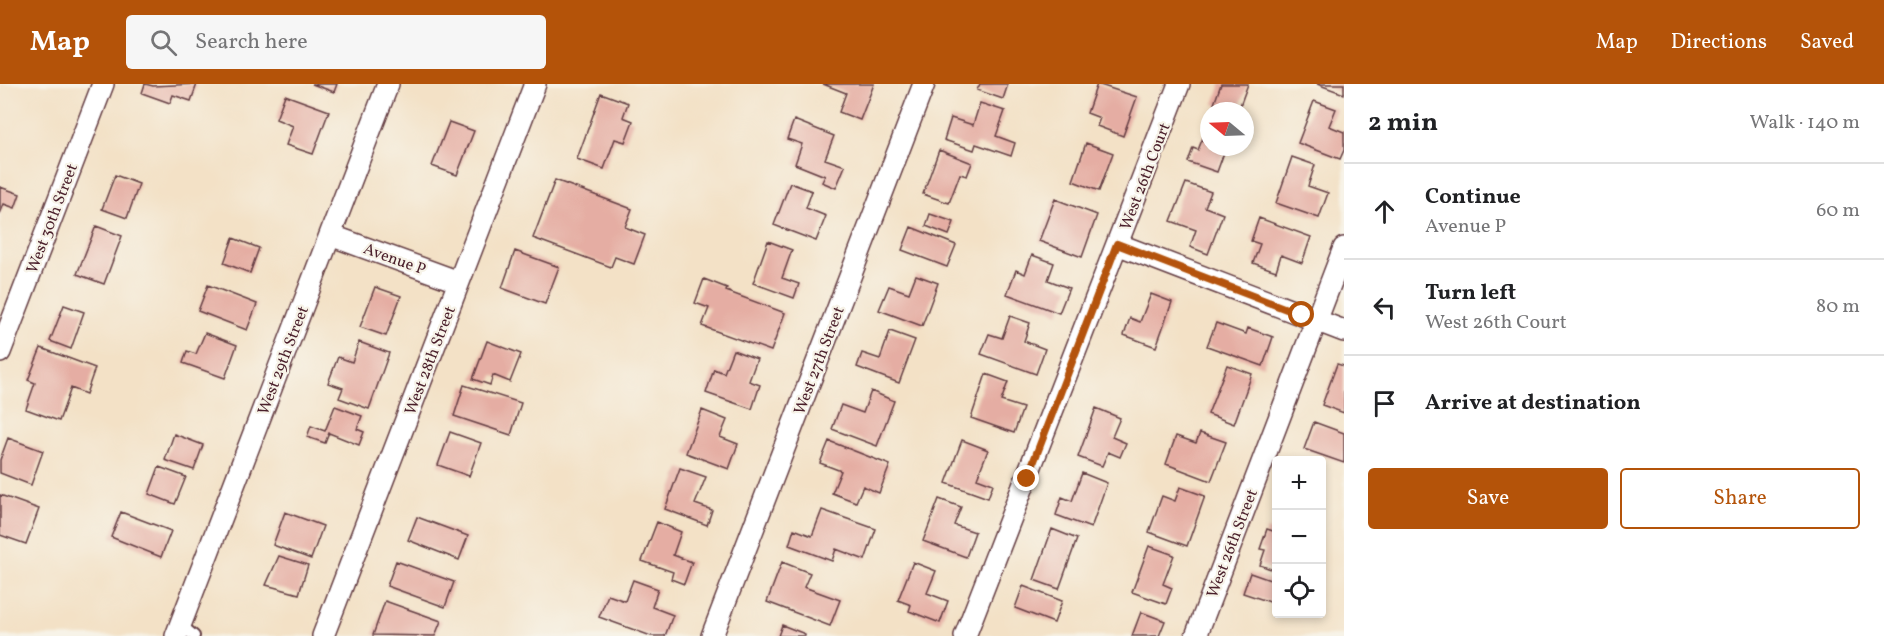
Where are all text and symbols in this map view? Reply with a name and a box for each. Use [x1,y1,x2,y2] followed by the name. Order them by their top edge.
[126,15,546,69] search box
[30,23,90,62] text: Map
[147,26,180,59] icon: search
[195,27,308,58] text: Search here
[1596,28,1638,57] text: Map
[1671,28,1767,57] text: Directions
[1800,28,1854,57] text: Saved
[1200,102,1254,156] north arrow
[1368,105,1438,141] text: 2 min
[1750,109,1860,137] text: Walk · 140 m
[1115,120,1177,234] street label: West 26th Court
[22,160,84,277] street label: West 30th Street
[1425,182,1521,213] text: Continue
[1368,195,1401,228] icon: ahead
[1816,197,1860,225] text: 60 m
[1425,213,1506,241] text: Avenue P
[360,238,429,281] street label: Avenue P
[1425,278,1516,309] text: Turn left
[1368,291,1401,324] icon: left
[1816,293,1860,321] text: 80 m
[1288,301,1314,327] route start
[253,303,315,418] street label: West 29th Street
[400,303,462,418] street label: West 28th Street
[789,303,851,418] street label: West 27th Street
[1425,309,1567,337] text: West 26th Court
[1368,387,1401,420] icon: arrive
[1425,388,1641,419] text: Arrive at destination
[1272,456,1326,618] map controls
[1272,456,1326,510] button: +
[1013,465,1039,491] route end
[1368,468,1608,529] button: Save
[1620,468,1860,529] button: Share
[1202,486,1264,601] street label: West 26th Street
[1272,510,1326,564] button: −
[1272,564,1326,618] button: locate

